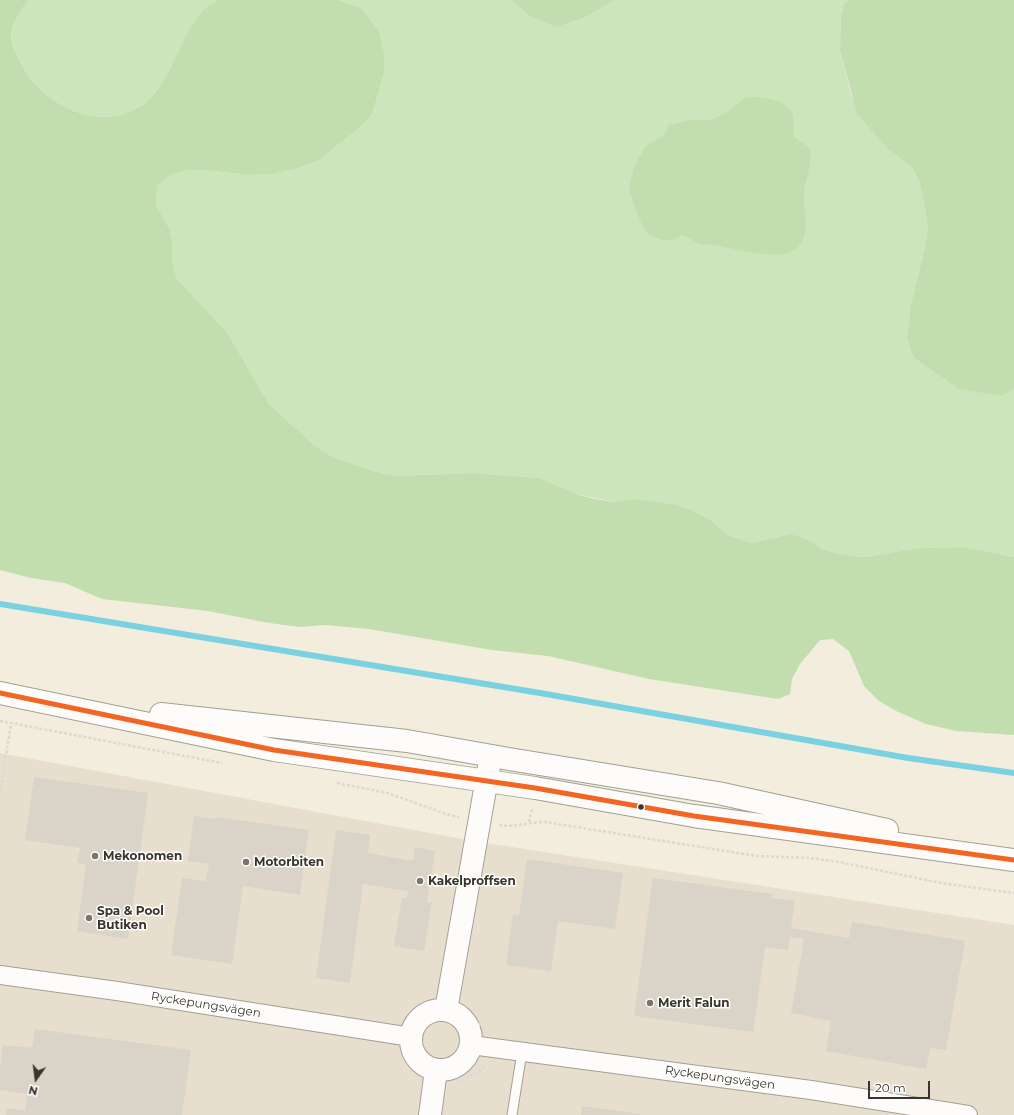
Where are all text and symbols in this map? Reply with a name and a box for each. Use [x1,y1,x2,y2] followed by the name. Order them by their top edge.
[636,802,646,812] unlabelled marker
[103,849,182,863] place label: Mekonomen
[90,851,100,861] marker: Mekonomen
[254,855,324,869] place label: Motorbiten
[241,857,251,867] marker: Motorbiten
[428,874,516,888] place label: Kakelproffsen
[415,876,425,886] marker: Kakelproffsen
[97,904,164,932] place label: Spa & Pool Butiken
[84,913,94,923] marker: Spa & Pool Butiken
[150,989,262,1021] street label: Ryckepungsvägen
[658,996,729,1010] place label: Merit Falun
[645,998,655,1008] marker: Merit Falun
[16,1059,56,1099] north arrow
[664,1063,776,1093] street label: Ryckepungsvägen
[870,1073,932,1099] scale bar
[875,1080,906,1095] text: 20 m
[27,1083,39,1099] text: N

